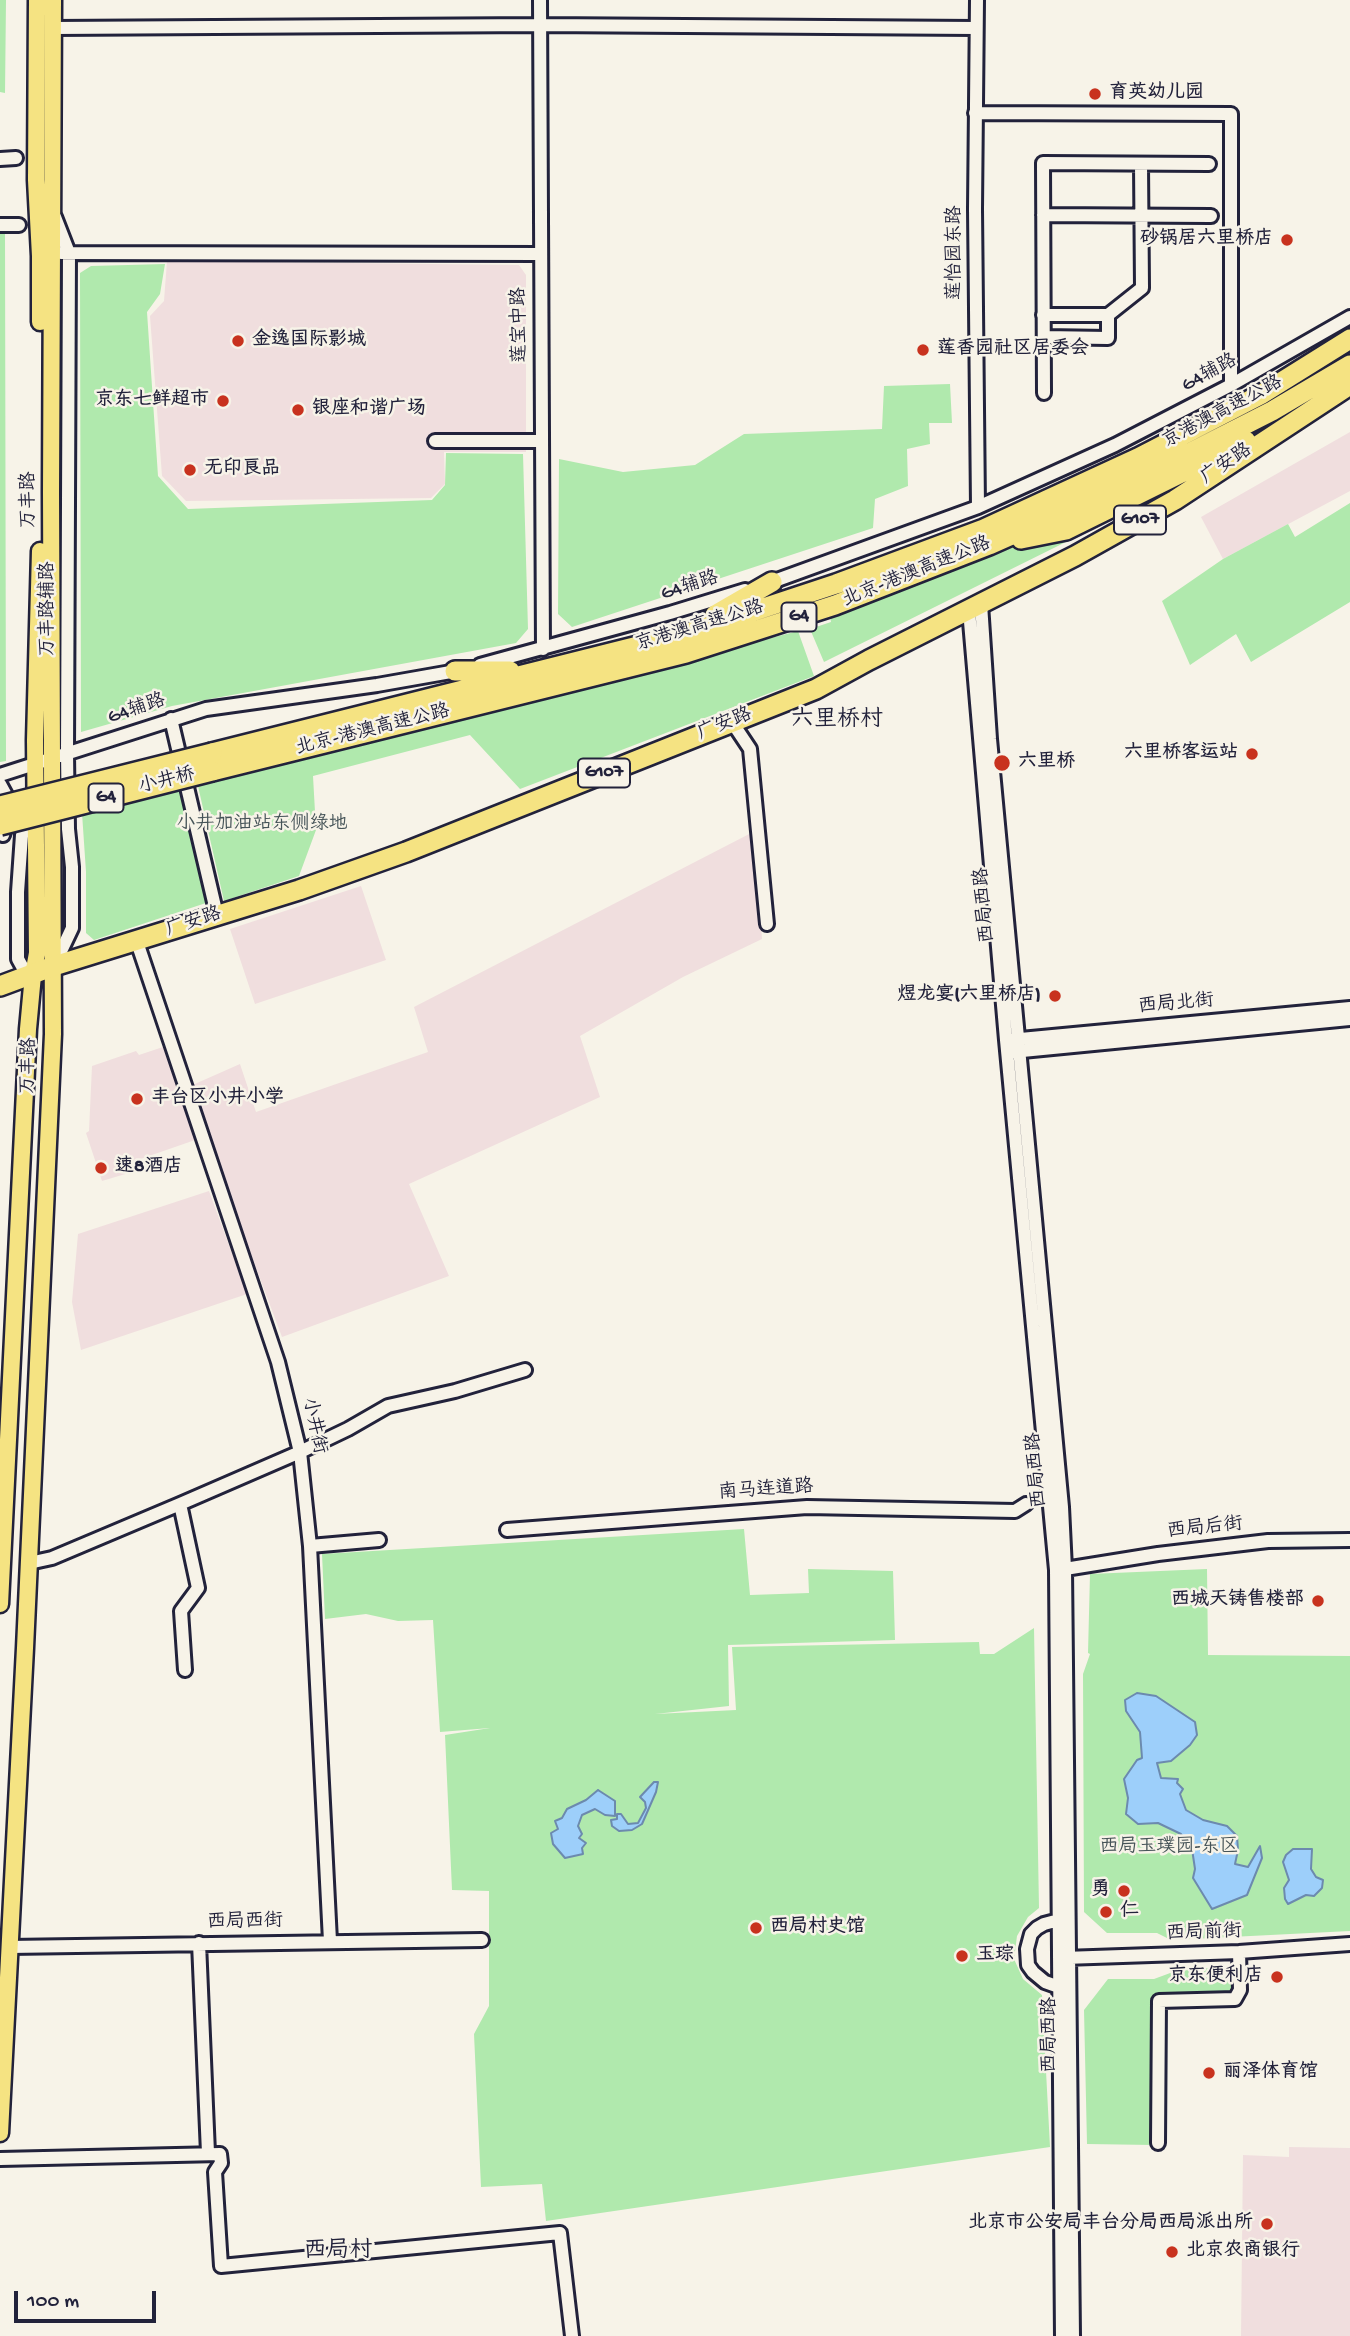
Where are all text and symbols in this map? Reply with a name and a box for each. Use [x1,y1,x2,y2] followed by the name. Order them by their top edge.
[1109,83,1204,105] place label: 育英幼儿园
[1087,86,1103,102] marker: 育英幼儿园
[945,206,967,300] street label: 莲怡园东路
[1140,229,1273,251] place label: 砂锅居六里桥店
[1279,232,1295,248] marker: 砂锅居六里桥店
[509,287,533,363] street label: 莲宝中路
[252,330,366,352] place label: 金逸国际影城
[230,333,246,349] marker: 金逸国际影城
[937,339,1089,361] place label: 莲香园社区居委会
[915,342,931,358] marker: 莲香园社区居委会
[1179,350,1241,398] street label: G4辅路
[1159,372,1287,454] street label: 京港澳高速公路
[95,390,209,412] place label: 京东七鲜超市
[215,393,231,409] marker: 京东七鲜超市
[312,399,426,421] place label: 银座和谐广场
[290,402,306,418] marker: 银座和谐广场
[1197,440,1257,490] street label: 广安路
[204,459,280,481] place label: 无印良品
[182,462,198,478] marker: 无印良品
[19,472,41,528] street label: 万丰路
[1114,506,1166,534] road number: G107
[839,533,995,613] street label: 北京-港澳高速公路
[38,562,60,656] street label: 万丰路辅路
[658,567,722,607] street label: G4辅路
[633,597,767,657] street label: 京港澳高速公路
[782,602,816,632] road number: G4
[105,690,169,730] street label: G4辅路
[294,701,452,761] street label: 北京-港澳高速公路
[694,704,756,746] street label: 广安路
[791,707,883,735] district label: 六里桥村
[1124,743,1238,765] place label: 六里桥客运站
[1244,746,1260,762] marker: 六里桥客运站
[1018,752,1075,774] place label: 六里桥
[992,753,1012,773] marker: 六里桥
[578,758,630,788] road number: G107
[137,764,197,800] street label: 小井桥
[88,784,124,812] road number: G4
[177,814,347,836] park label: 小井加油站东侧绿地
[971,866,1001,944] street label: 西局西路
[163,903,225,943] street label: 广安路
[897,985,1041,1007] place label: 煜龙宴(六里桥店)
[1047,988,1063,1004] marker: 煜龙宴(六里桥店)
[1137,990,1215,1020] street label: 西局北街
[18,1037,42,1095] street label: 万丰路
[151,1088,284,1110] place label: 丰台区小井小学
[129,1091,145,1107] marker: 丰台区小井小学
[115,1157,182,1179] place label: 速8酒店
[93,1160,109,1176] marker: 速8酒店
[296,1396,330,1456] street label: 小井街
[1023,1431,1053,1509] street label: 西局西路
[718,1476,814,1506] street label: 南马连道路
[1166,1514,1244,1544] street label: 西局后街
[1171,1590,1304,1612] place label: 西城天铸售楼部
[1310,1593,1326,1609] marker: 西城天铸售楼部
[1100,1837,1238,1859] park label: 西局玉璞园-东区
[1091,1880,1110,1902] place label: 勇
[1116,1883,1132,1899] marker: 勇
[1120,1901,1139,1923] place label: 仁
[1098,1904,1114,1920] marker: 仁
[207,1911,283,1935] street label: 西局西街
[770,1917,865,1939] place label: 西局村史馆
[748,1920,764,1936] marker: 西局村史馆
[1166,1921,1242,1947] street label: 西局前街
[976,1945,1014,1967] place label: 玉琮
[954,1948,970,1964] marker: 玉琮
[1168,1966,1263,1988] place label: 京东便利店
[1269,1969,1285,1985] marker: 京东便利店
[1040,1997,1062,2073] street label: 西局西路
[1223,2062,1318,2084] place label: 丽泽体育馆
[1201,2065,1217,2081] marker: 丽泽体育馆
[968,2213,1253,2235] place label: 北京市公安局丰台分局西局派出所
[1259,2216,1275,2232] marker: 北京市公安局丰台分局西局派出所
[304,2238,372,2266] district label: 西局村
[1186,2241,1300,2263] place label: 北京农商银行
[1164,2244,1180,2260] marker: 北京农商银行
[18,2276,159,2320] scale bar
[27,2290,79,2315] text: 100 m

